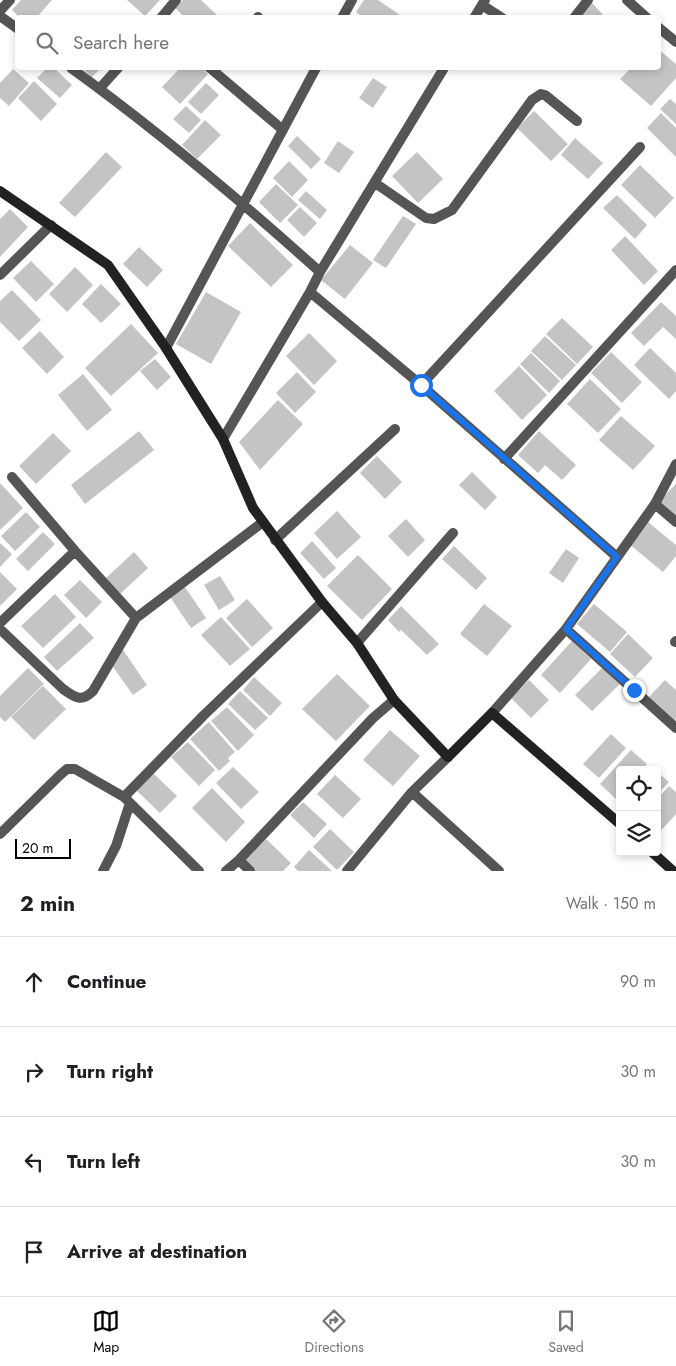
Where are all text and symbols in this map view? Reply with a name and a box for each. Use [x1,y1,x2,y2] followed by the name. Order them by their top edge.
[15,15,661,70] search box
[33,29,61,57] icon: search
[73,29,169,56] text: Search here
[410,374,433,397] route start
[623,679,646,702] route end
[616,766,661,856] map controls
[616,766,661,811] button: locate
[616,811,661,856] button: layers
[15,836,71,859] scale bar
[22,838,54,858] text: 20 m
[20,889,75,919] text: 2 min
[566,892,656,915] text: Walk · 150 m
[20,968,48,996] icon: ahead
[67,968,146,995] text: Continue
[620,970,656,993] text: 90 m
[20,1058,48,1086] icon: right
[67,1058,153,1085] text: Turn right
[620,1060,656,1083] text: 30 m
[20,1148,48,1176] icon: left
[67,1148,140,1175] text: Turn left
[620,1150,656,1173] text: 30 m
[20,1238,48,1266] icon: arrive
[67,1238,247,1265] text: Arrive at destination
[92,1307,120,1357] tab: Map
[305,1307,364,1357] tab: Directions
[548,1307,584,1357] tab: Saved

